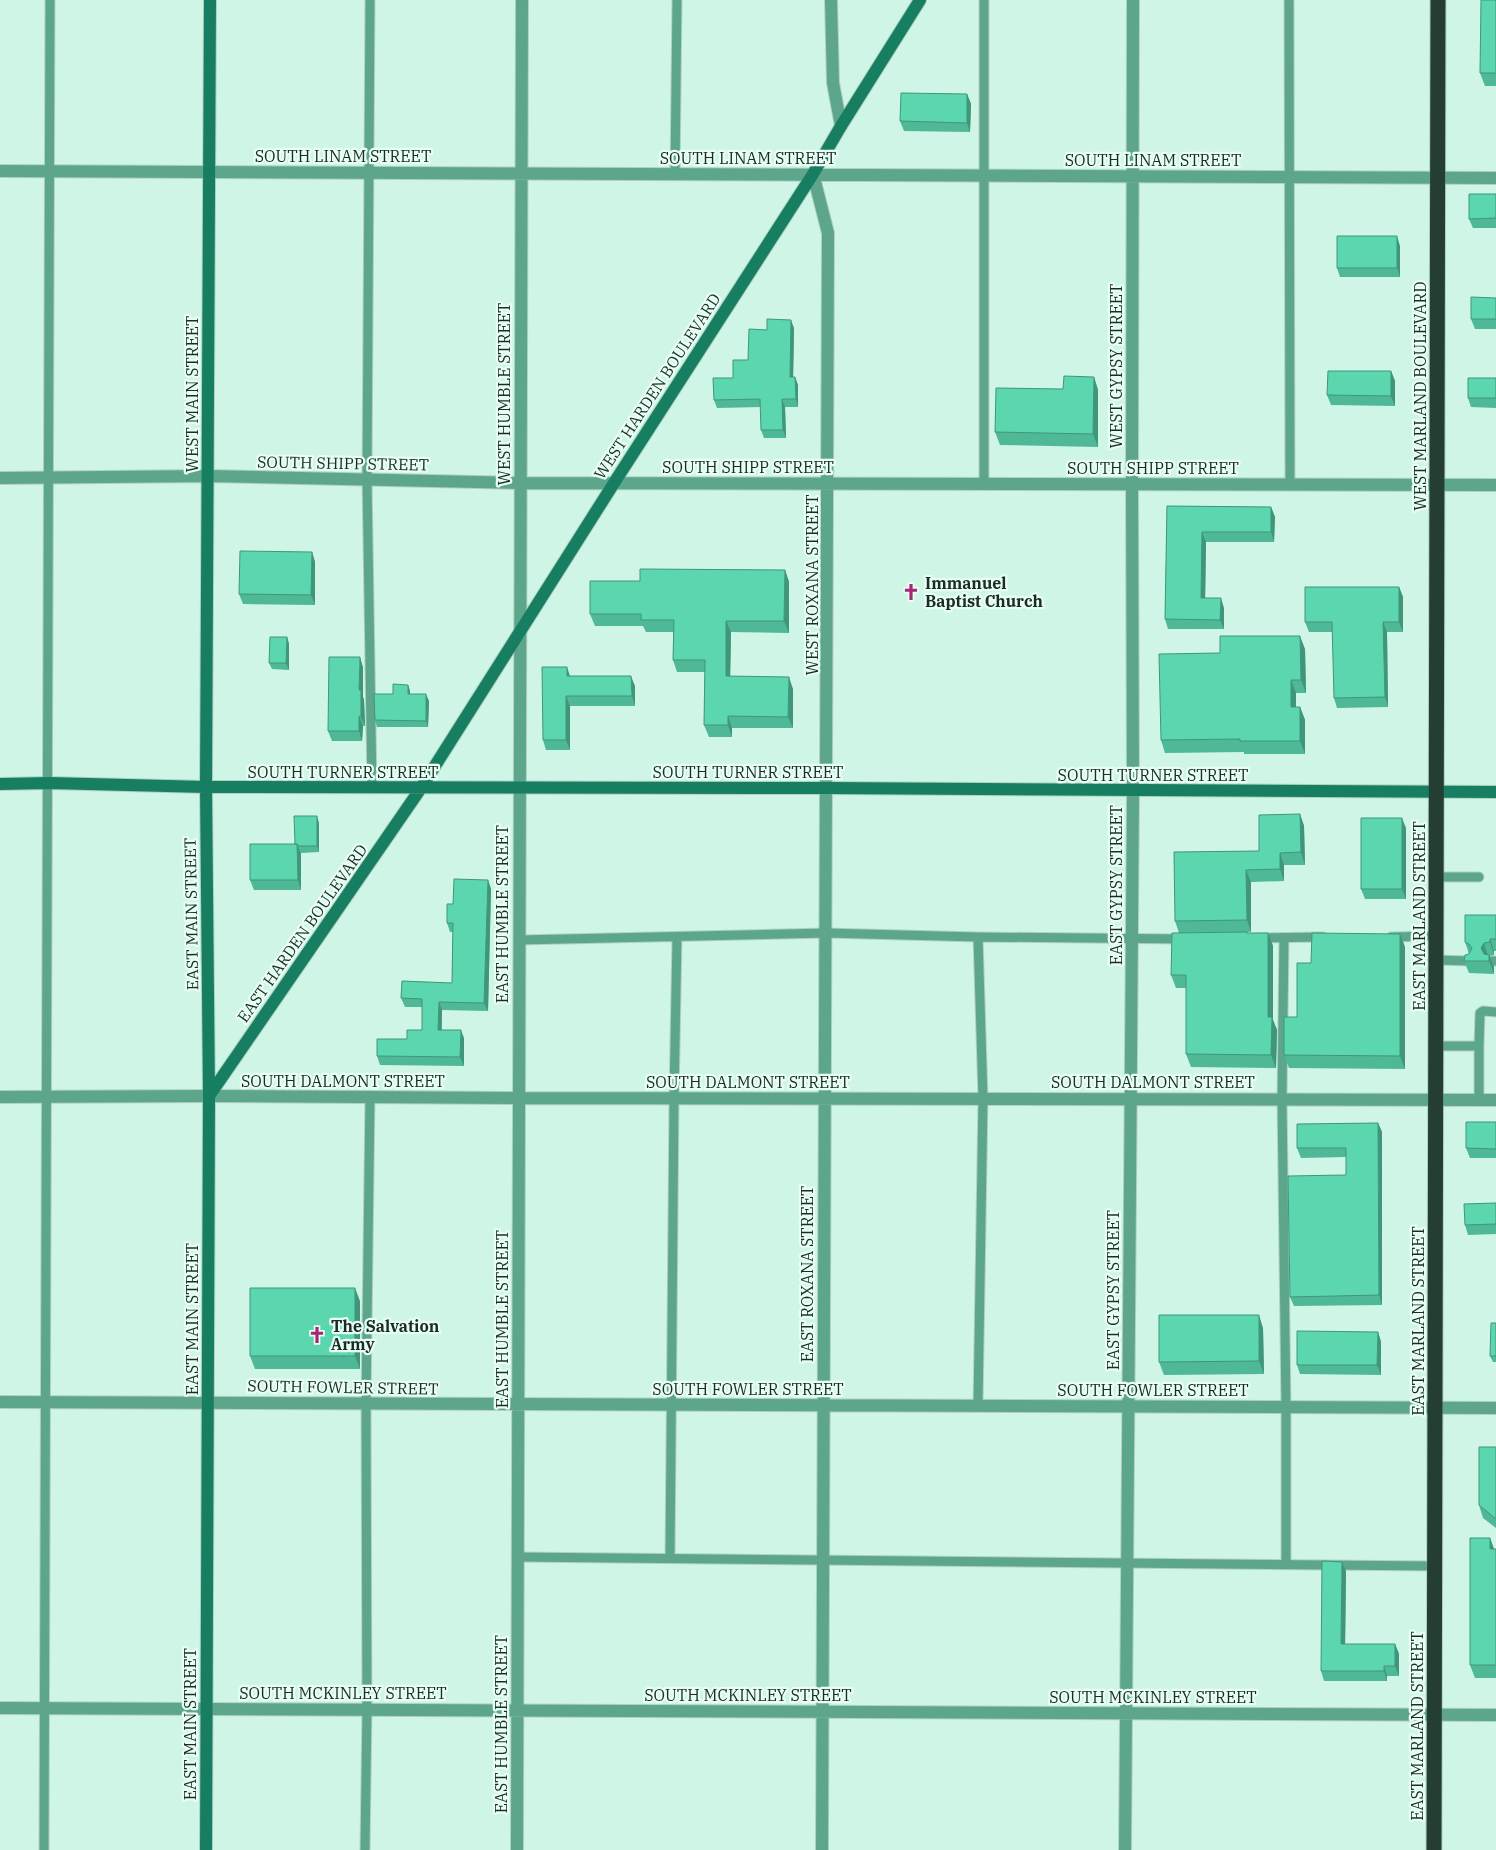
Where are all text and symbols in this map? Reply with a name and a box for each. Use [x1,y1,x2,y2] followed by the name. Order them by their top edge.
[255,146,431,166] street label: SOUTH LINAM STREET
[660,148,836,168] street label: SOUTH LINAM STREET
[1065,150,1241,170] street label: SOUTH LINAM STREET
[1410,281,1430,511] street label: WEST MARLAND BOULEVARD
[1106,284,1126,448] street label: WEST GYPSY STREET
[589,289,725,483] street label: WEST HARDEN BOULEVARD
[494,303,514,485] street label: WEST HUMBLE STREET
[182,315,202,473] street label: WEST MAIN STREET
[257,452,429,474] street label: SOUTH SHIPP STREET
[662,457,834,477] street label: SOUTH SHIPP STREET
[1067,458,1239,478] street label: SOUTH SHIPP STREET
[802,494,822,676] street label: WEST ROXANA STREET
[925,573,1043,611] place label: Immanuel Baptist Church
[901,582,921,602] church icon: Immanuel Baptist Church
[248,762,438,782] street label: SOUTH TURNER STREET
[653,762,843,782] street label: SOUTH TURNER STREET
[1058,765,1248,785] street label: SOUTH TURNER STREET
[1106,805,1126,965] street label: EAST GYPSY STREET
[1409,821,1429,1011] street label: EAST MARLAND STREET
[492,825,512,1003] street label: EAST HUMBLE STREET
[180,838,202,990] street label: EAST MAIN STREET
[233,840,371,1026] street label: EAST HARDEN BOULEVARD
[241,1071,445,1091] street label: SOUTH DALMONT STREET
[646,1072,850,1092] street label: SOUTH DALMONT STREET
[1051,1072,1255,1092] street label: SOUTH DALMONT STREET
[797,1186,817,1362] street label: EAST ROXANA STREET
[1103,1210,1123,1370] street label: EAST GYPSY STREET
[1408,1226,1428,1416] street label: EAST MARLAND STREET
[492,1230,512,1408] street label: EAST HUMBLE STREET
[182,1243,202,1395] street label: EAST MAIN STREET
[331,1316,440,1354] place label: The Salvation Army
[307,1325,327,1345] church icon: The Salvation Army
[247,1375,439,1399] street label: SOUTH FOWLER STREET
[652,1379,844,1399] street label: SOUTH FOWLER STREET
[1057,1380,1249,1400] street label: SOUTH FOWLER STREET
[1407,1631,1427,1821] street label: EAST MARLAND STREET
[491,1635,511,1813] street label: EAST HUMBLE STREET
[180,1648,200,1800] street label: EAST MAIN STREET
[239,1683,447,1703] street label: SOUTH MCKINLEY STREET
[644,1685,852,1705] street label: SOUTH MCKINLEY STREET
[1049,1687,1257,1707] street label: SOUTH MCKINLEY STREET

